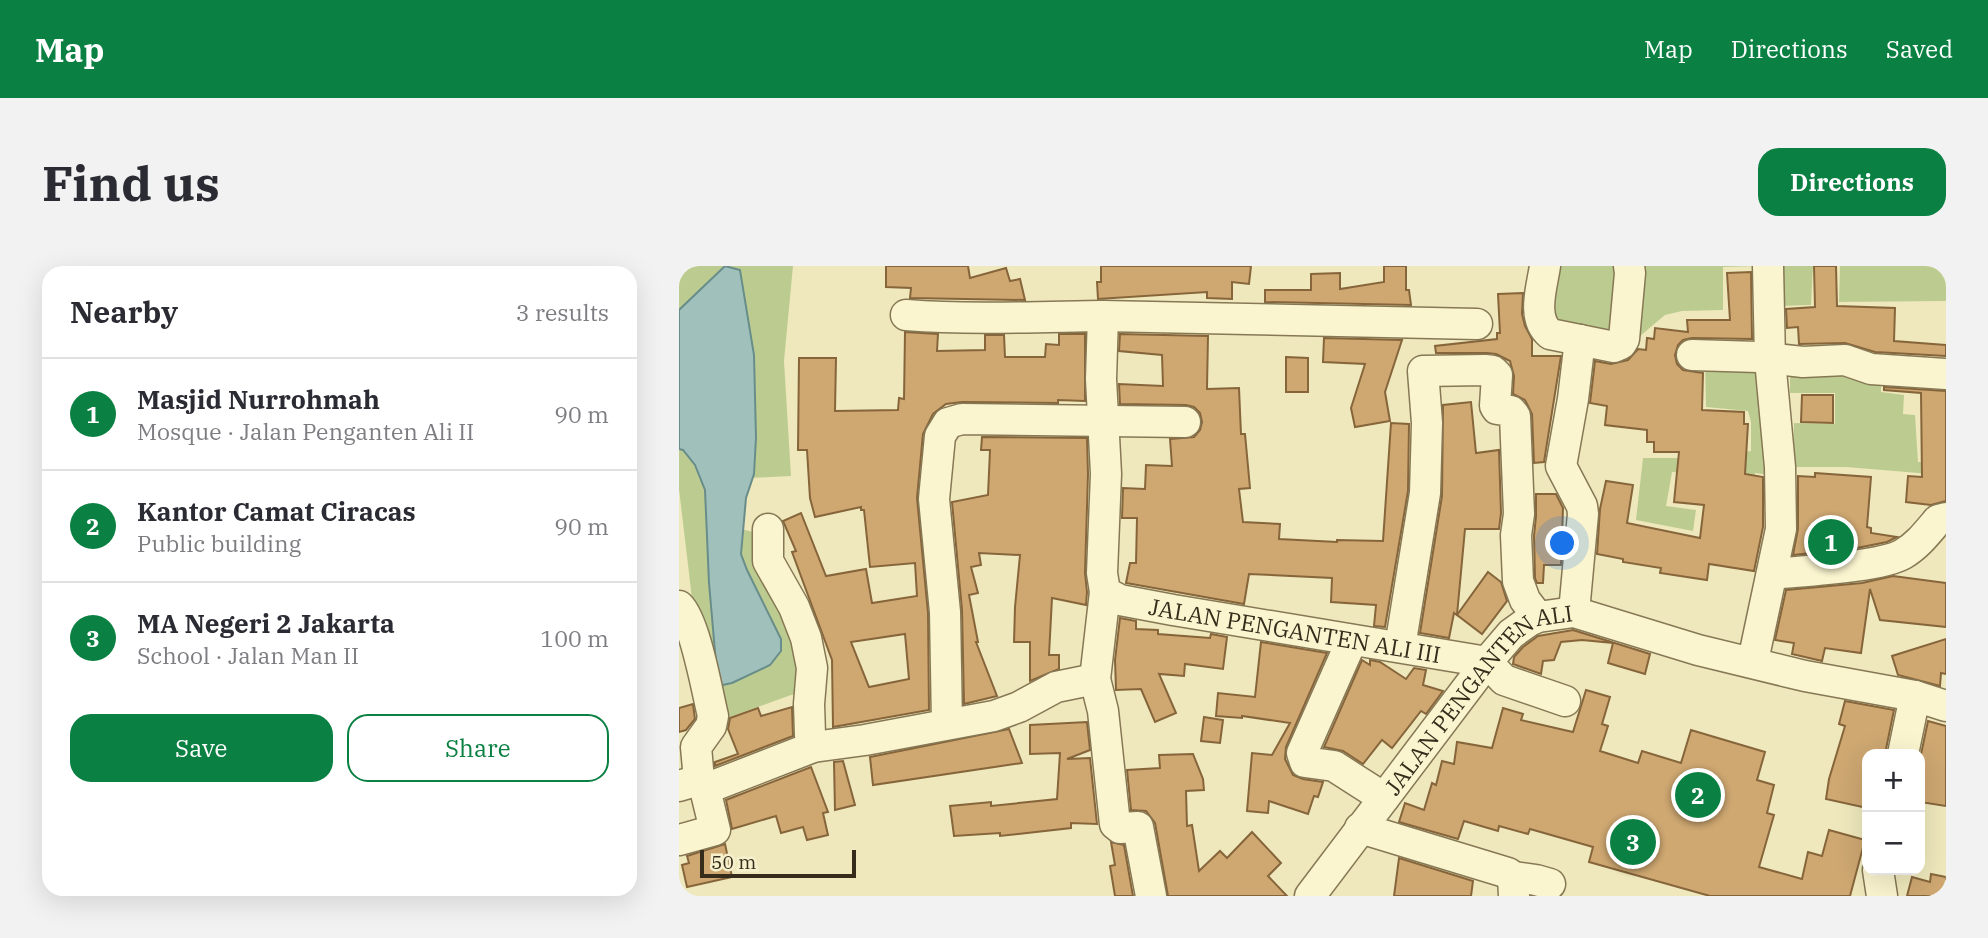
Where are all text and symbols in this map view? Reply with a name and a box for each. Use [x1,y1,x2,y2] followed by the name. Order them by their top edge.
[35,28,104,71] text: Map
[1644,33,1693,65] text: Map
[1731,33,1848,65] text: Directions
[1886,33,1953,65] text: Saved
[1758,148,1946,216] button: Directions
[42,151,220,214] text: Find us
[70,292,178,331] text: Nearby
[516,297,609,327] text: 3 results
[137,382,380,416] text: Masjid Nurrohmah
[86,399,100,429] text: 1
[554,399,609,429] text: 90 m
[137,416,474,446] text: Mosque · Jalan Penganten Ali II
[137,494,416,528] text: Kantor Camat Ciracas
[86,511,100,541] text: 2
[554,511,609,541] text: 90 m
[1808,516,1854,568] pin: 1
[1545,526,1579,560] your location
[137,528,301,558] text: Public building
[1146,591,1443,669] street label: JALAN PENGANTEN ALI III
[1377,597,1574,801] street label: JALAN PENGANTEN ALI
[137,606,395,640] text: MA Negeri 2 Jakarta
[86,623,100,653] text: 3
[540,623,609,653] text: 100 m
[137,640,359,670] text: School · Jalan Man II
[70,714,333,782] button: Save
[347,714,609,782] button: Share
[1862,749,1925,875] map controls
[1862,749,1925,812] button: +
[1675,769,1721,821] pin: 2
[1862,812,1925,875] button: −
[1610,816,1656,868] pin: 3
[700,847,856,879] scale bar
[711,850,756,874] text: 50 m

